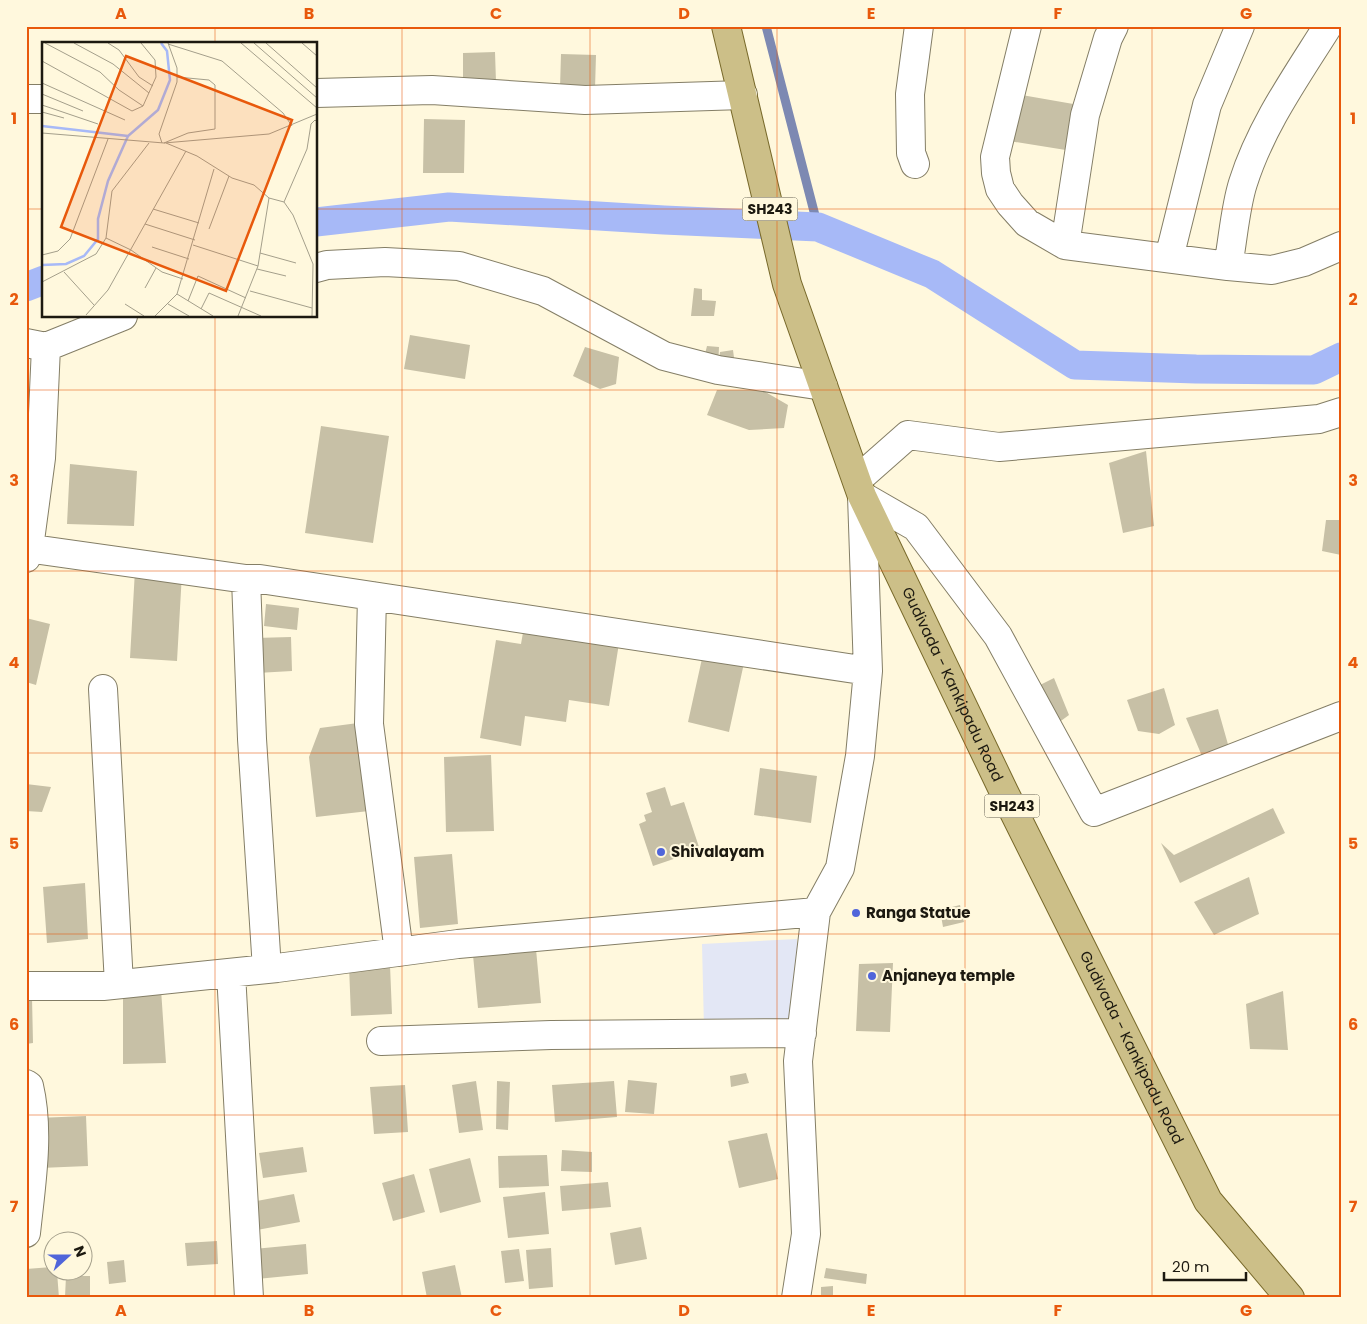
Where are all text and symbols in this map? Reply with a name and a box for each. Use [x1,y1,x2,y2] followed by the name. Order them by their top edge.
[115,2,127,25] text: A
[304,2,314,25] text: B
[490,2,502,25] text: C
[678,2,690,25] text: D
[867,2,875,25] text: E
[1054,2,1063,25] text: F
[1240,2,1252,25] text: G
[42,42,318,318] inset map
[11,107,17,130] text: 1
[1350,107,1356,130] text: 1
[742,198,798,220] road number: SH243
[9,288,19,311] text: 2
[1348,288,1358,311] text: 2
[9,469,19,492] text: 3
[1348,469,1358,492] text: 3
[897,583,1008,785] street label: Gudivada - Kankipadu Road
[9,651,20,674] text: 4
[1348,651,1359,674] text: 4
[984,794,1040,818] road number: SH243
[9,832,19,855] text: 5
[1348,832,1358,855] text: 5
[671,841,765,862] place label: Shivalayam
[655,846,667,858] marker: Shivalayam
[866,902,971,923] place label: Ranga Statue
[850,907,862,919] marker: Ranga Statue
[1075,947,1189,1148] street label: Gudivada - Kankipadu Road
[882,965,1015,986] place label: Anjaneya temple
[866,970,878,982] marker: Anjaneya temple
[9,1013,19,1036] text: 6
[1348,1013,1358,1036] text: 6
[10,1195,19,1218] text: 7
[1349,1195,1358,1218] text: 7
[42,1232,92,1282] north arrow
[69,1243,91,1260] text: N
[1164,1249,1247,1281] scale bar
[1172,1256,1210,1277] text: 20 m
[115,1299,127,1322] text: A
[304,1299,314,1322] text: B
[490,1299,502,1322] text: C
[678,1299,690,1322] text: D
[867,1299,875,1322] text: E
[1054,1299,1063,1322] text: F
[1240,1299,1252,1322] text: G

